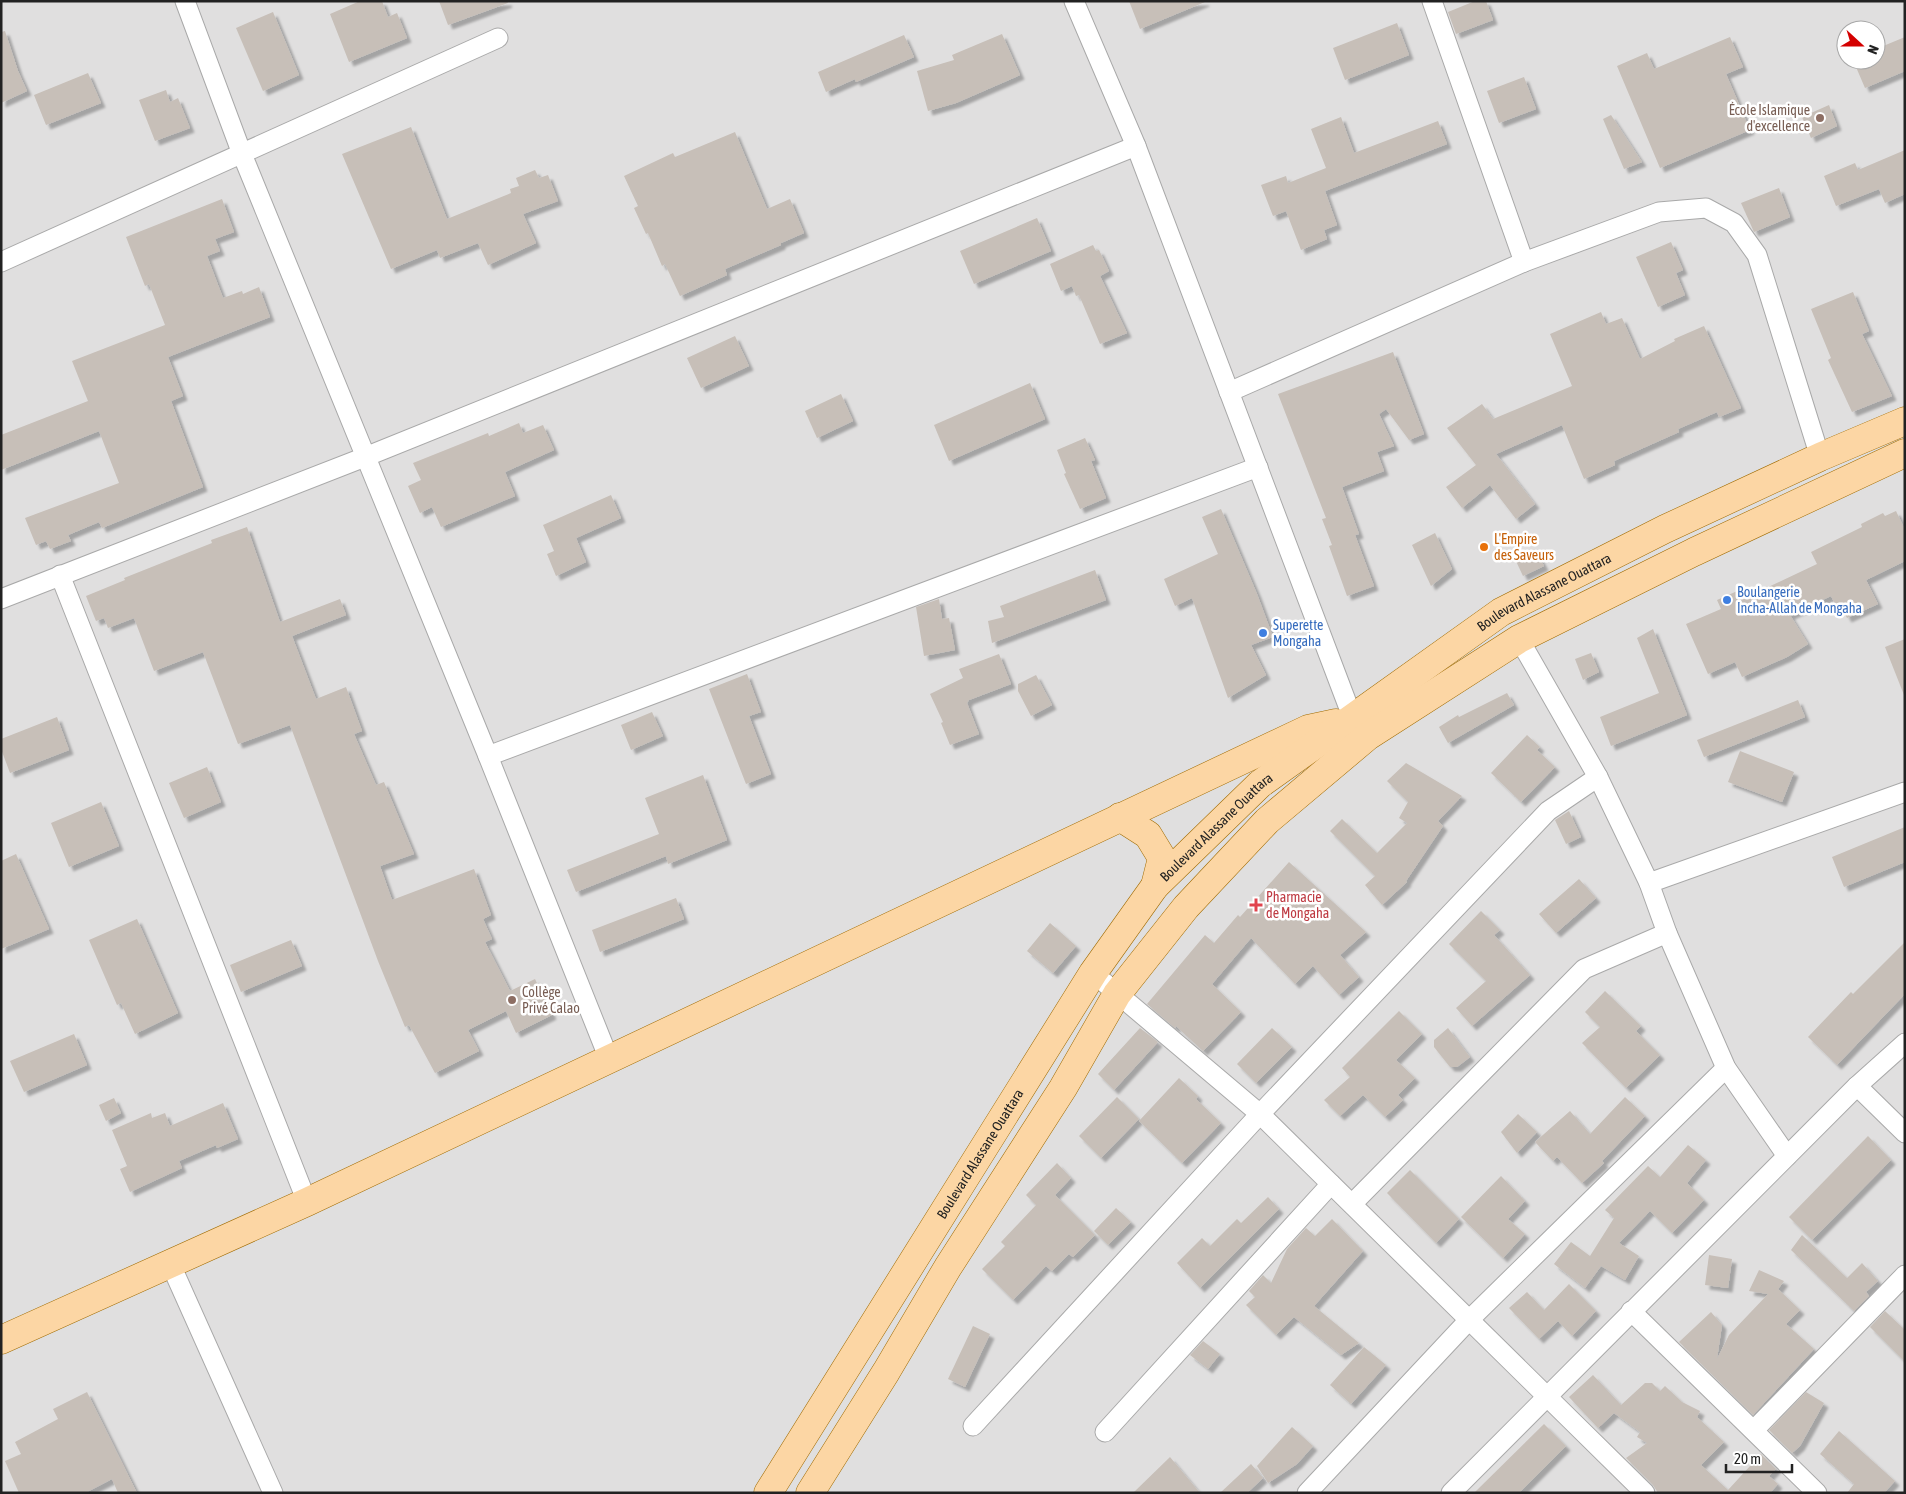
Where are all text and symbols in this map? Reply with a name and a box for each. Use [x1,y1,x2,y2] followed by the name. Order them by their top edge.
[1836,20,1886,70] north arrow
[1864,43,1882,56] text: N
[1729,102,1810,134] place label: École Islamique d'excellence
[1814,112,1826,124] marker: École Islamique d'excellence
[1494,531,1554,563] place label: L'Empire des Saveurs
[1478,541,1490,553] marker: L'Empire des Saveurs
[1474,550,1614,634] street label: Boulevard Alassane Ouattara
[1737,584,1862,616] place label: Boulangerie Incha-Allah de Mongaha
[1721,594,1733,606] marker: Boulangerie Incha-Allah de Mongaha
[1273,617,1323,649] place label: Superette Mongaha
[1257,627,1269,639] marker: Superette Mongaha
[1157,770,1276,885] street label: Boulevard Alassane Ouattara
[1266,889,1329,921] place label: Pharmacie de Mongaha
[1250,899,1262,911] marker: Pharmacie de Mongaha
[522,984,580,1016] place label: Collège Privé Calao
[506,994,518,1006] marker: Collège Privé Calao
[934,1086,1026,1222] street label: Boulevard Alassane Ouattara
[1726,1442,1792,1474] scale bar
[1734,1450,1761,1467] text: 20 m

